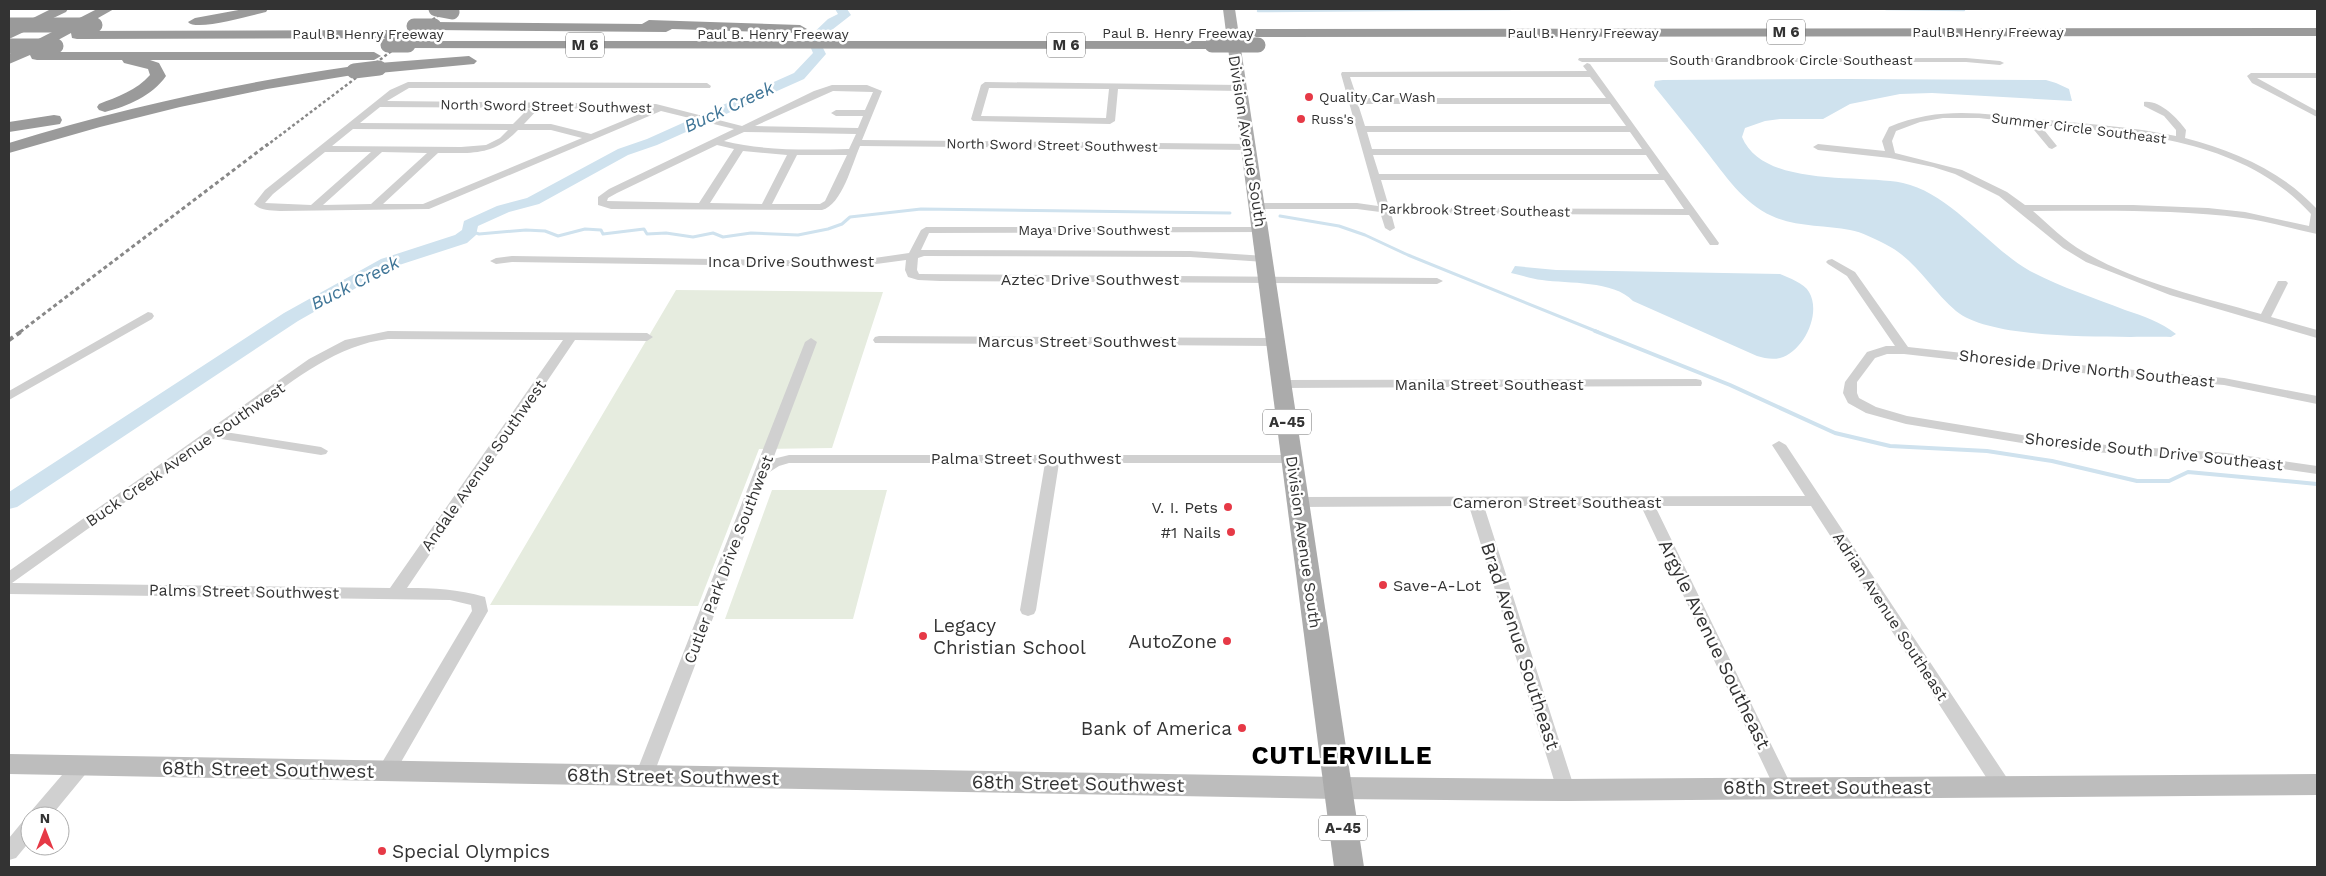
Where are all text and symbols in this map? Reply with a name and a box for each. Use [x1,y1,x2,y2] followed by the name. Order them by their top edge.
[1767,20,1805,44] road number: M 6
[1912,24,2064,40] street label: Paul B. Henry Freeway
[1102,25,1254,41] street label: Paul B. Henry Freeway
[1507,25,1659,41] street label: Paul B. Henry Freeway
[292,26,444,42] street label: Paul B. Henry Freeway
[697,26,849,42] street label: Paul B. Henry Freeway
[566,32,604,58] road number: M 6
[1047,32,1085,58] road number: M 6
[1669,52,1913,68] street label: South Grandbrook Circle Southeast
[1225,54,1270,228] street label: Division Avenue South
[681,76,778,136] water label: Buck Creek
[1319,89,1436,105] place label: Quality Car Wash
[1303,91,1315,103] marker: Quality Car Wash
[440,96,652,116] street label: North Sword Street Southwest
[1991,109,2167,147] street label: Summer Circle Southeast
[1311,111,1354,127] place label: Russ's
[1295,113,1307,125] marker: Russ's
[946,135,1158,155] street label: North Sword Street Southwest
[1380,200,1570,220] street label: Parkbrook Street Southeast
[1018,222,1170,238] street label: Maya Drive Southwest
[307,251,404,314] water label: Buck Creek
[708,252,875,271] street label: Inca Drive Southwest
[1001,270,1179,289] street label: Aztec Drive Southwest
[978,332,1177,351] street label: Marcus Street Southwest
[1958,346,2216,391] street label: Shoreside Drive North Southeast
[1394,375,1584,394] street label: Manila Street Southeast
[417,376,550,554] street label: Andale Avenue Southwest
[82,378,289,531] street label: Buck Creek Avenue Southwest
[1263,410,1311,434] road number: A-45
[2024,428,2284,475] street label: Shoreside South Drive Southeast
[931,449,1122,468] street label: Palma Street Southwest
[680,452,777,666] street label: Cutler Park Drive Southwest
[1282,455,1325,629] street label: Division Avenue South
[1452,493,1662,512] street label: Cameron Street Southeast
[1152,498,1218,517] place label: V. I. Pets
[1222,501,1234,513] marker: V. I. Pets
[1161,523,1221,542] place label: #1 Nails
[1225,526,1237,538] marker: #1 Nails
[1829,529,1952,704] street label: Adrian Avenue Southeast
[1654,536,1775,753] street label: Argyle Avenue Southeast
[1476,540,1565,753] street label: Brad Avenue Southeast
[1393,576,1481,595] place label: Save-A-Lot
[1377,579,1389,591] marker: Save-A-Lot
[149,580,340,603] street label: Palms Street Southwest
[933,614,1086,659] place label: Legacy Christian School
[917,630,929,642] marker: Legacy Christian School
[1128,630,1217,653] place label: AutoZone
[1221,635,1233,647] marker: AutoZone
[1081,717,1232,740] place label: Bank of America
[1236,722,1248,734] marker: Bank of America
[1252,741,1432,770] district label: CUTLERVILLE
[162,756,374,783] street label: 68th Street Southwest
[567,763,779,790] street label: 68th Street Southwest
[972,770,1184,797] street label: 68th Street Southwest
[1723,776,1931,799] street label: 68th Street Southeast
[20,806,70,856] north arrow
[40,810,50,826] text: N
[1319,816,1367,840] road number: A-45
[392,840,550,863] place label: Special Olympics
[376,845,388,857] marker: Special Olympics

